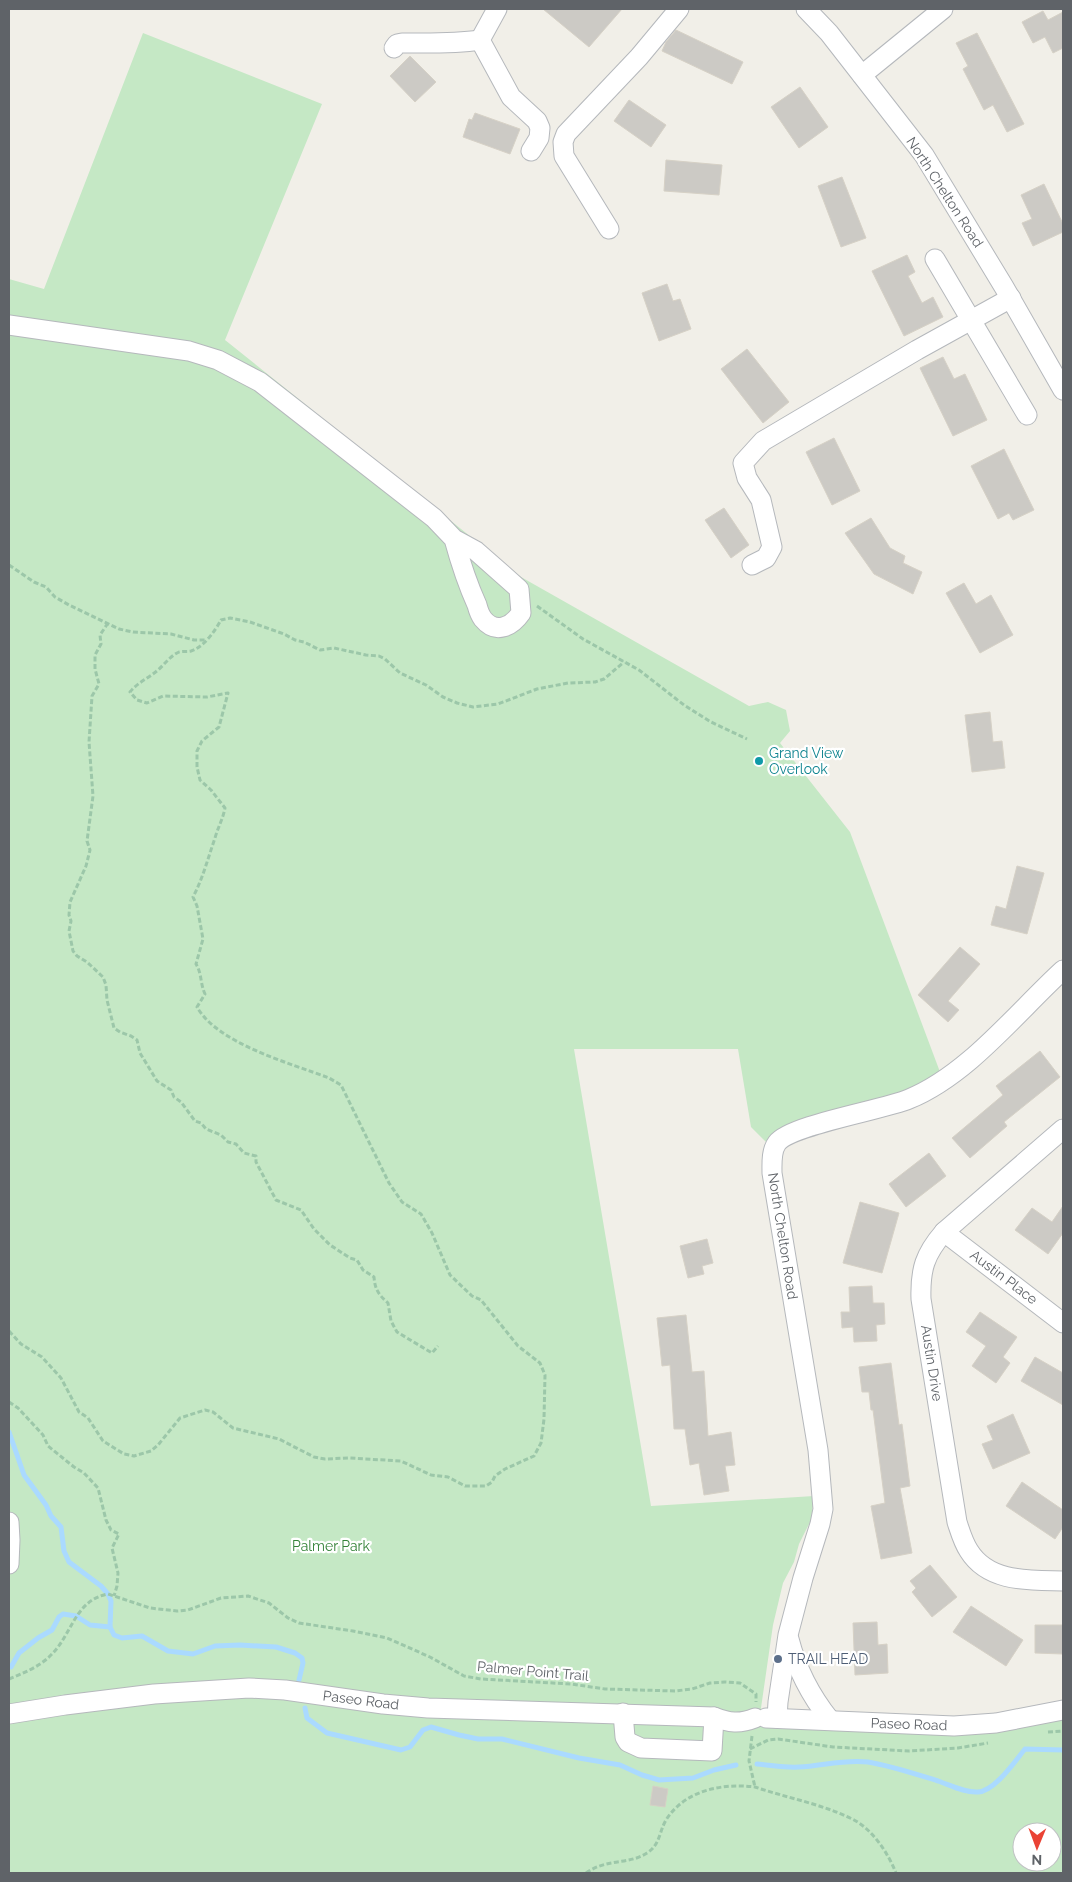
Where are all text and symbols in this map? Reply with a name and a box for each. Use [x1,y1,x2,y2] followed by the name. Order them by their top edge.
[903,134,987,250] street label: North Chelton Road
[769,745,844,777] place label: Grand View Overlook
[753,755,765,767] marker: Grand View Overlook
[765,1171,801,1301] street label: North Chelton Road
[967,1247,1041,1307] street label: Austin Place
[918,1324,946,1402] street label: Austin Drive
[292,1538,371,1554] park label: Palmer Park
[788,1651,868,1667] place label: TRAIL HEAD
[772,1653,784,1665] marker: TRAIL HEAD
[477,1658,590,1684] street label: Palmer Point Trail
[322,1687,400,1713] street label: Paseo Road
[870,1715,948,1733] street label: Paseo Road
[1012,1822,1062,1872] north arrow
[1031,1852,1042,1868] text: N

